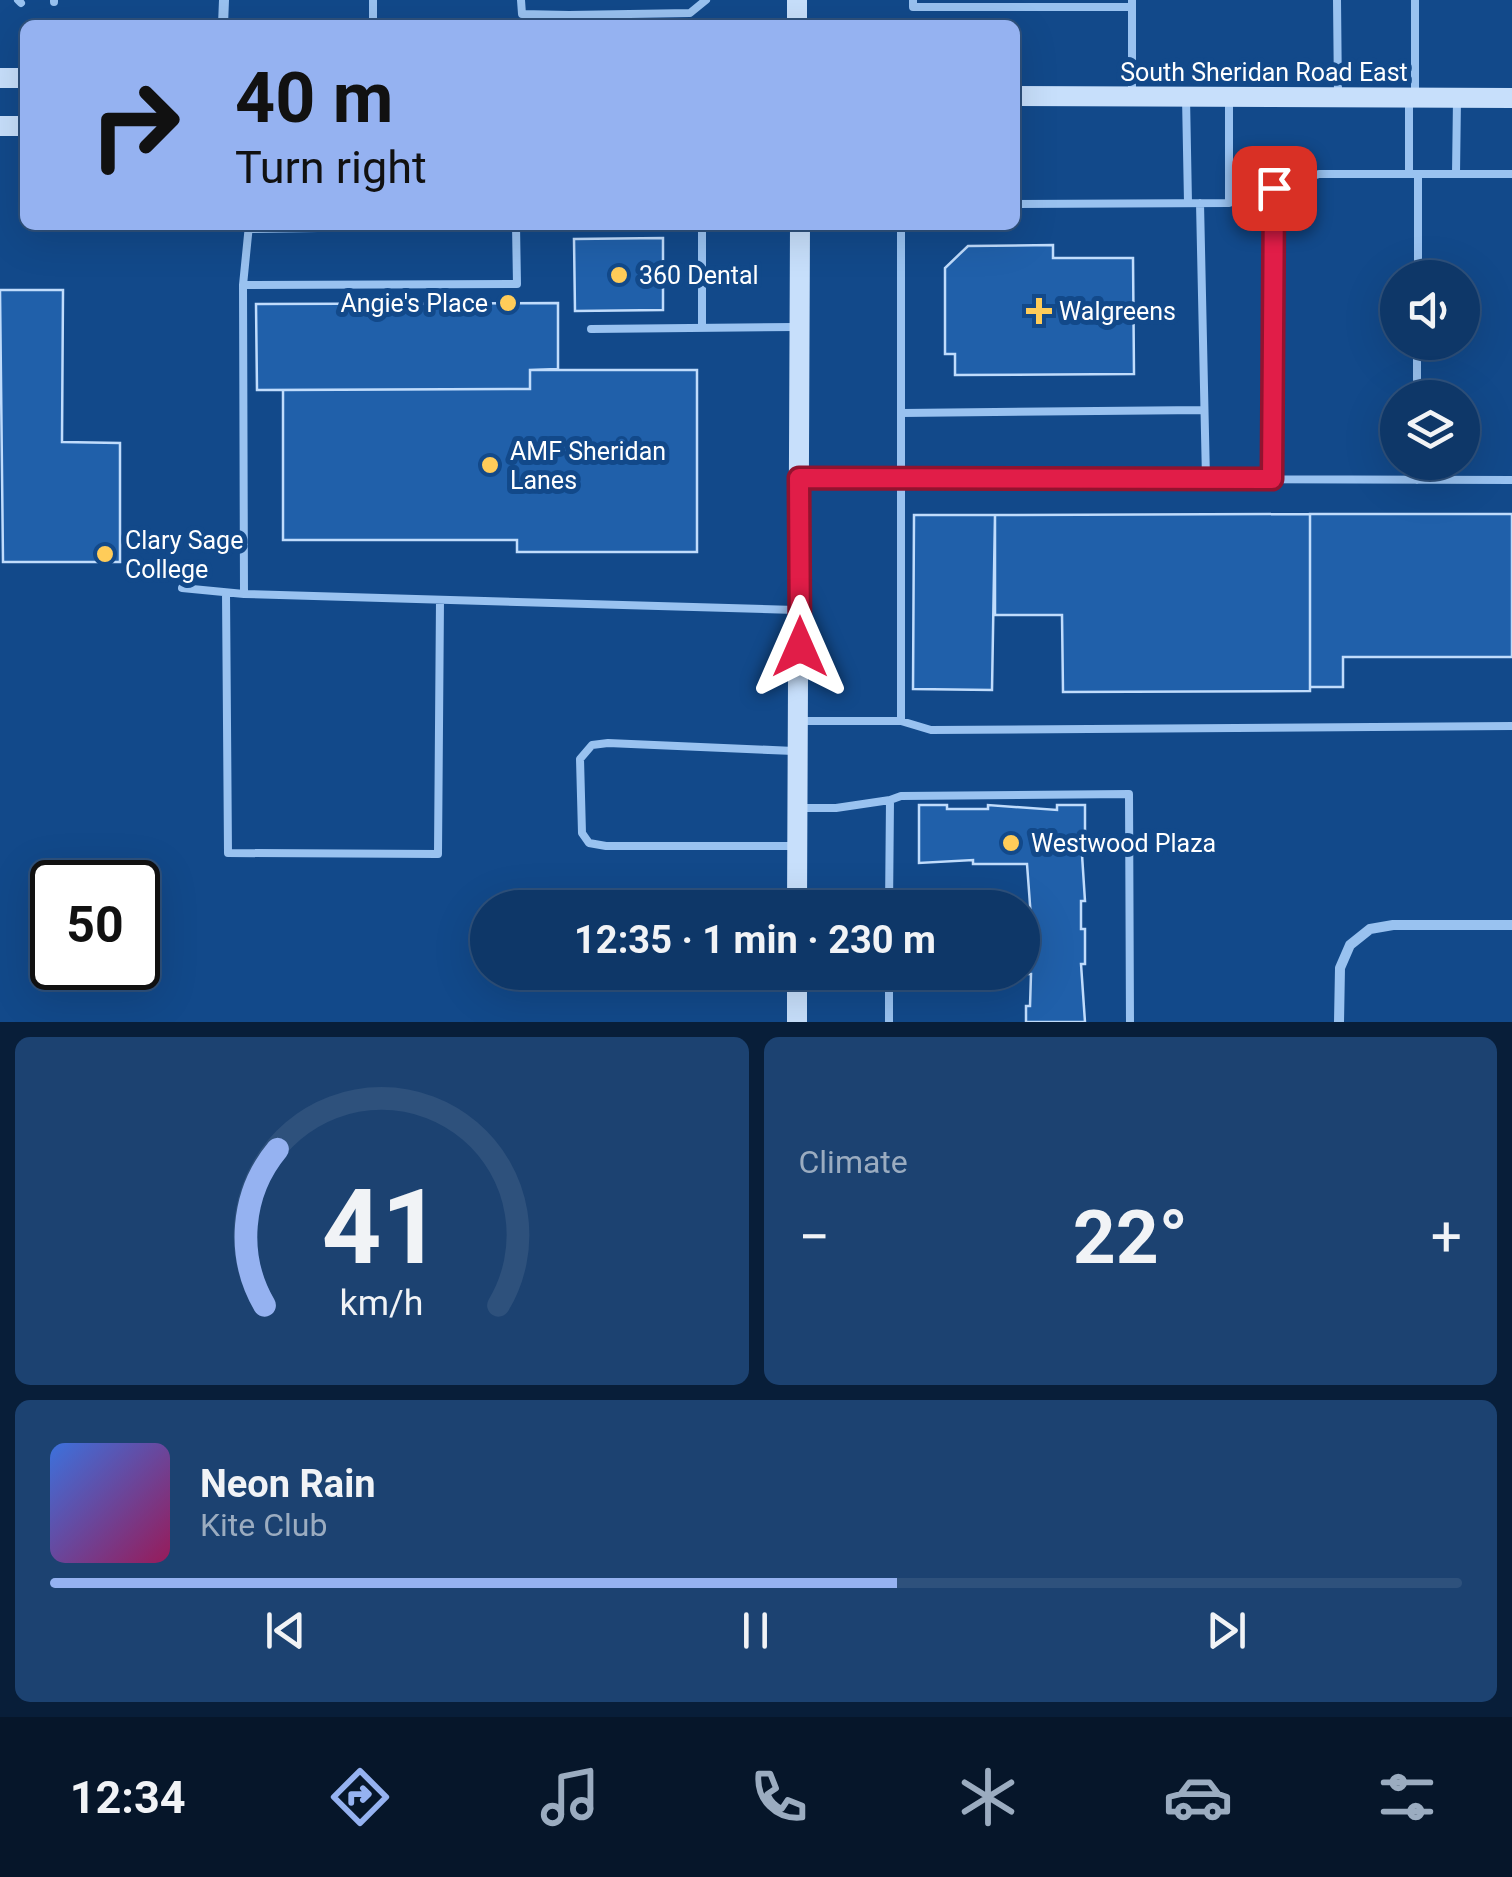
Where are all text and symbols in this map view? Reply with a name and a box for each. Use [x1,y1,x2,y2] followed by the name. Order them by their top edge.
[235,57,393,139] text: 40 m
[1120,58,1408,87] street label: South Sheridan Road East
[70,60,200,190] icon: right
[235,141,427,194] text: Turn right
[1232,146,1317,231] pin
[1247,161,1302,216] icon: arrive
[1380,260,1480,480] map controls
[1380,260,1480,360] button: sound
[639,261,759,290] place label: 360 Dental
[608,264,630,286] marker: 360 Dental
[340,289,488,318] place label: Angie's Place
[497,292,519,314] marker: Angie's Place
[1059,297,1176,326] place label: Walgreens
[1028,300,1050,322] marker: Walgreens
[1380,380,1480,480] button: layers
[510,437,666,495] place label: AMF Sheridan Lanes
[479,454,501,476] marker: AMF Sheridan Lanes
[125,526,243,584] place label: Clary Sage College
[94,543,116,565] marker: Clary Sage College
[748,595,852,699] position arrow
[1031,829,1216,858] place label: Westwood Plaza
[1000,832,1022,854] marker: Westwood Plaza
[30,860,160,990] speed limit sign: 50
[574,918,936,962] text: 12:35 · 1 min · 230 m
[799,1143,908,1181] text: Climate
[322,1167,441,1288] text: 41
[1073,1193,1188,1281] text: 22°
[799,1205,830,1269] text: −
[1431,1205,1462,1269] text: +
[340,1282,424,1324] text: km/h
[200,1462,376,1506] text: Neon Rain
[200,1506,327,1544] text: Kite Club
[258,1603,313,1658] icon: previous
[728,1603,783,1658] icon: pause
[1199,1603,1254,1658] icon: next
[325,1762,395,1832] icon: directions
[535,1762,605,1832] icon: music
[744,1762,814,1832] icon: phone
[953,1762,1023,1832] icon: climate
[1163,1762,1233,1832] icon: car
[1372,1762,1442,1832] icon: filters
[70,1771,186,1824] text: 12:34

